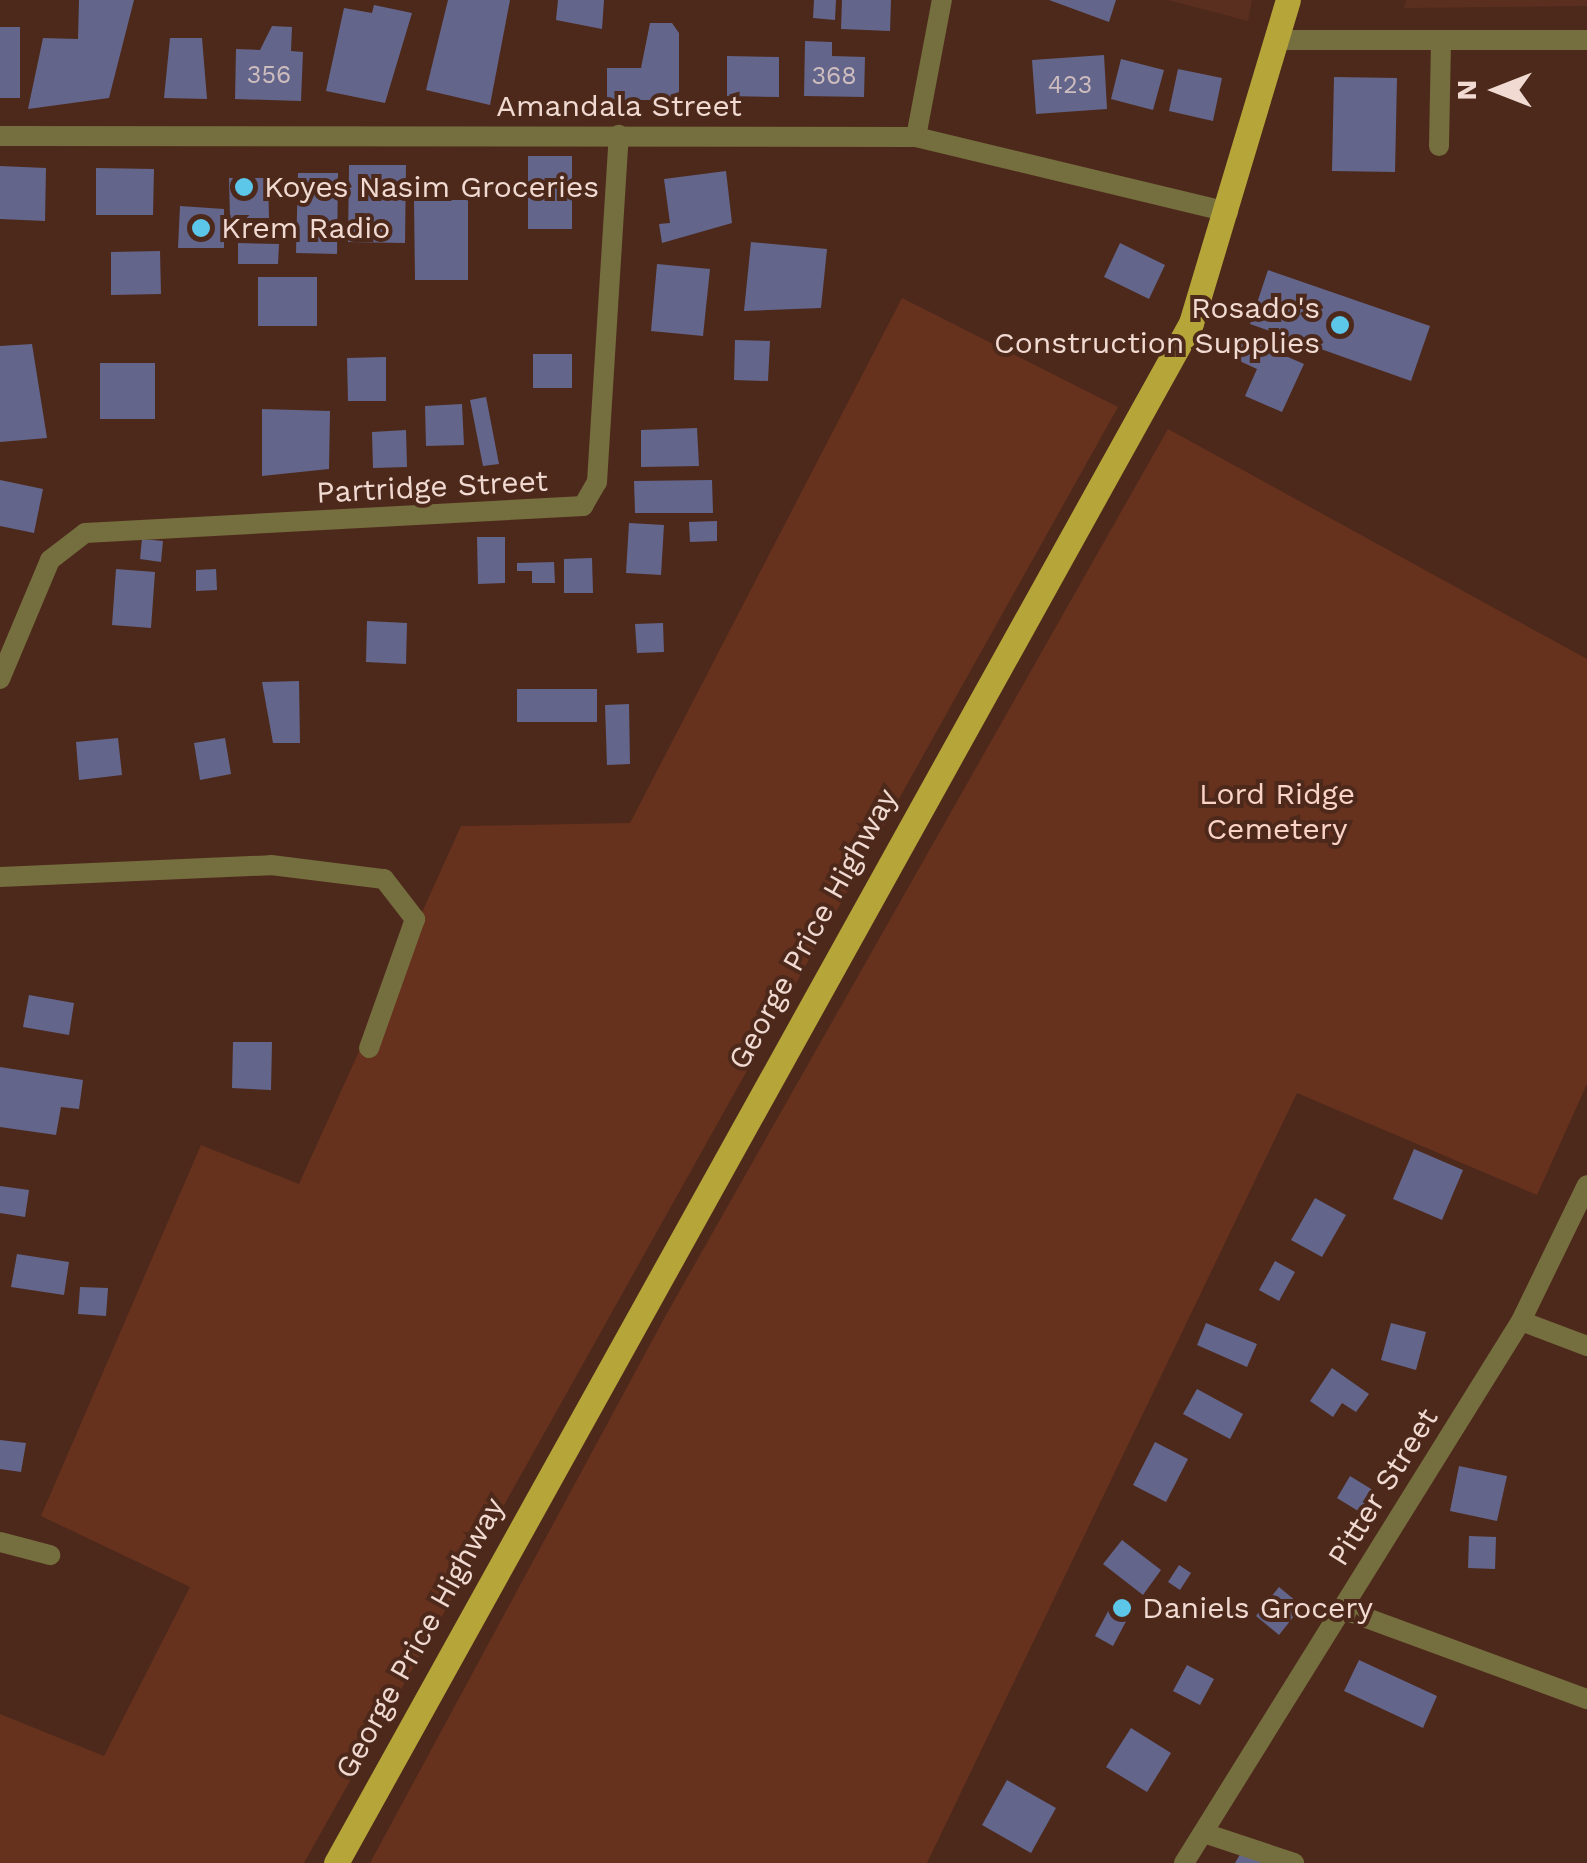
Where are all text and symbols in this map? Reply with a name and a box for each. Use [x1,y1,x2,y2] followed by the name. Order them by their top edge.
[1447,40,1547,140] north arrow
[247,60,291,90] house number: 356
[811,61,857,91] house number: 368
[1048,70,1092,100] house number: 423
[1450,80,1483,100] text: N
[496,88,742,124] street label: Amandala Street
[264,169,599,205] place label: Koyes Nasim Groceries
[233,176,255,198] marker: Koyes Nasim Groceries
[221,210,390,246] place label: Krem Radio
[190,217,212,239] marker: Krem Radio
[994,290,1320,360] place label: Rosado's Construction Supplies
[1329,314,1351,336] marker: Rosado's Construction Supplies
[315,463,549,511] street label: Partridge Street
[1199,776,1355,846] park label: Lord Ridge Cemetery
[721,782,905,1076] street label: George Price Highway
[1320,1401,1446,1573] street label: Pitter Street
[328,1491,512,1785] street label: George Price Highway
[1142,1590,1373,1626] place label: Daniels Grocery
[1111,1597,1133,1619] marker: Daniels Grocery

